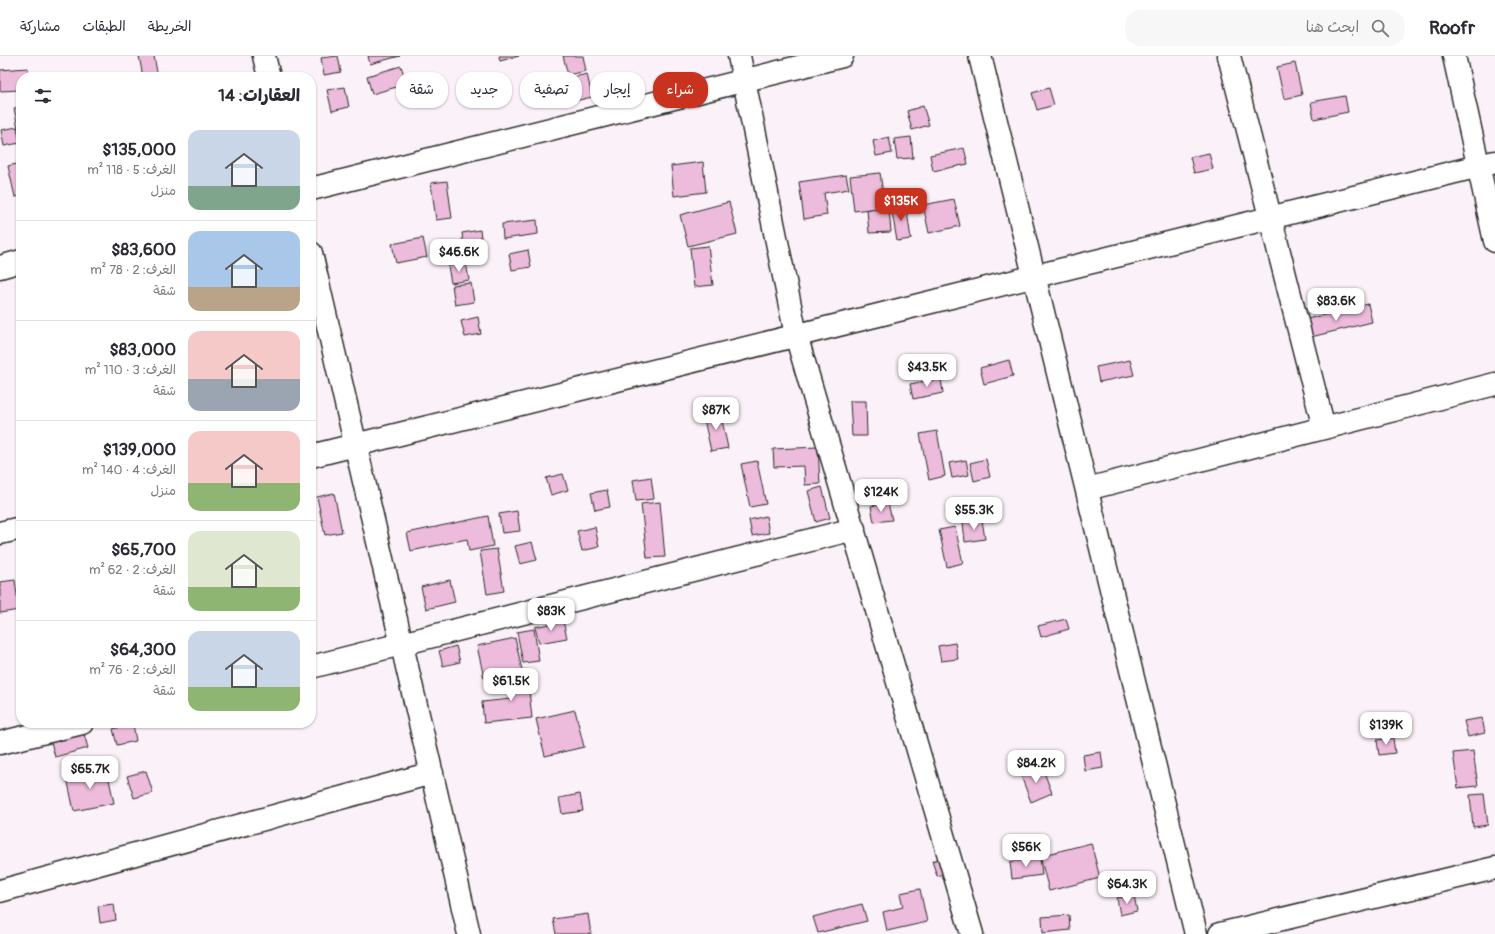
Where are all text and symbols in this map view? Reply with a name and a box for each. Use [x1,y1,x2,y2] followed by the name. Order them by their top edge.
[1125,10,1405,46] search box
[1429,16,1475,40] text: Roofr
[1369,17,1391,39] icon: search
[20,18,60,35] text: مشاركة
[82,18,126,35] text: الطبقات
[148,18,191,35] text: الخريطة
[1306,18,1359,37] text: ابحث هنا
[396,72,448,108] chip: شقة
[456,72,512,108] chip: جديد
[520,72,582,108] chip: تصفية
[590,72,645,108] chip: إيجار
[653,72,708,108] chip: شراء
[32,85,54,107] icon: filters
[218,85,300,106] text: العقارات: 14
[102,139,176,160] text: $135,000
[220,146,268,194] icon: home
[87,162,176,178] text: الغرف: 5 · 118 m²
[150,183,176,199] text: منزل
[873,188,929,222] pin: $135K
[884,193,918,209] text: $135K
[111,239,176,260] text: $83,600
[426,239,492,273] pin: $46.6K
[439,244,479,260] text: $46.6K
[220,247,268,295] icon: home
[90,262,176,278] text: الغرف: 2 · 78 m²
[153,283,176,299] text: شقة
[1303,288,1369,322] pin: $83.6K
[1316,293,1356,309] text: $83.6K
[110,339,176,360] text: $83,000
[220,347,268,395] icon: home
[894,354,960,388] pin: $43.5K
[907,359,947,375] text: $43.5K
[85,362,176,378] text: الغرف: 3 · 110 m²
[153,383,176,399] text: شقة
[692,397,740,431] pin: $87K
[702,402,730,418] text: $87K
[103,439,176,460] text: $139,000
[220,447,268,495] icon: home
[82,462,176,478] text: الغرف: 4 · 140 m²
[853,479,909,513] pin: $124K
[150,483,176,499] text: منزل
[864,484,898,500] text: $124K
[941,497,1007,531] pin: $55.3K
[954,502,994,518] text: $55.3K
[111,539,176,560] text: $65,700
[220,547,268,595] icon: home
[89,562,176,578] text: الغرف: 2 · 62 m²
[153,583,176,599] text: شقة
[527,598,575,632] pin: $83K
[537,603,565,619] text: $83K
[110,639,176,660] text: $64,300
[220,647,268,695] icon: home
[89,662,176,678] text: الغرف: 2 · 76 m²
[478,668,544,702] pin: $61.5K
[492,673,530,689] text: $61.5K
[153,683,176,699] text: شقة
[1358,712,1414,746] pin: $139K
[1369,717,1403,733] text: $139K
[1003,750,1069,784] pin: $84.2K
[1016,755,1056,771] text: $84.2K
[57,756,123,790] pin: $65.7K
[70,761,110,777] text: $65.7K
[1002,834,1050,868] pin: $56K
[1011,839,1041,855] text: $56K
[1094,871,1160,905] pin: $64.3K
[1107,876,1147,892] text: $64.3K

